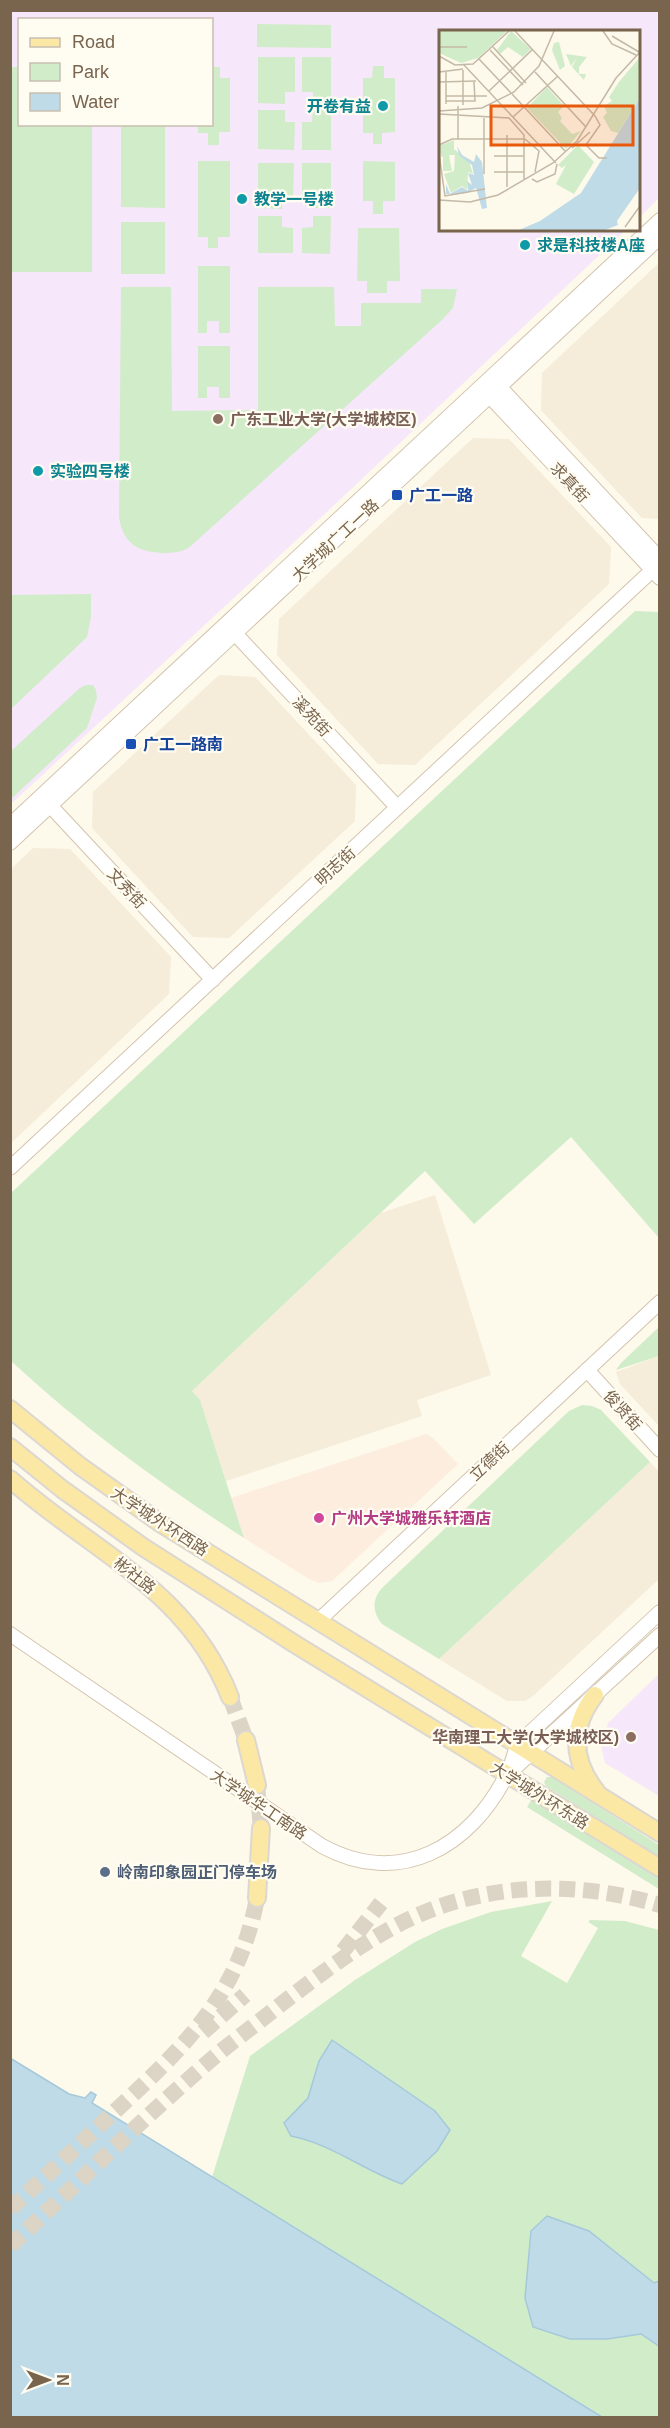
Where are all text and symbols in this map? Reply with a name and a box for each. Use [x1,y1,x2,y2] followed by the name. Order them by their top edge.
[18,18,213,126] legend
[439,30,640,231] inset map
[72,32,115,52] text: Road
[72,62,110,82] text: Park
[72,92,119,112] text: Water
[307,98,371,115] place label: 开卷有益
[376,99,390,113] marker: 开卷有益
[254,191,334,208] place label: 教学一号楼
[235,192,249,206] marker: 教学一号楼
[537,236,645,254] place label: 求是科技楼A座
[518,238,532,252] marker: 求是科技楼A座
[230,410,417,428] place label: 广东工业大学(大学城校区)
[211,412,225,426] marker: 广东工业大学(大学城校区)
[547,459,592,506] street label: 求真街
[50,463,130,480] place label: 实验四号楼
[31,464,45,478] marker: 实验四号楼
[409,487,473,504] place label: 广工一路
[390,488,404,502] marker: 广工一路
[289,496,382,585] street label: 大学城广工一路
[289,693,334,740] street label: 溪苑街
[143,736,223,753] place label: 广工一路南
[124,737,138,751] marker: 广工一路南
[312,844,359,889] street label: 明志街
[104,865,149,912] street label: 文秀街
[600,1387,645,1434] street label: 俊贤街
[466,1439,513,1484] street label: 立德街
[108,1484,211,1559] street label: 大学城外环西路
[331,1509,491,1527] place label: 广州大学城雅乐轩酒店
[312,1511,326,1525] marker: 广州大学城雅乐轩酒店
[111,1554,159,1597] street label: 彬社路
[432,1728,619,1746] place label: 华南理工大学(大学城校区)
[624,1730,638,1744] marker: 华南理工大学(大学城校区)
[488,1759,592,1832] street label: 大学城外环东路
[208,1766,310,1843] street label: 大学城华工南路
[117,1863,277,1881] place label: 岭南印象园正门停车场
[98,1865,112,1879] marker: 岭南印象园正门停车场
[18,2350,78,2410] north arrow
[54,2374,71,2386] text: N

